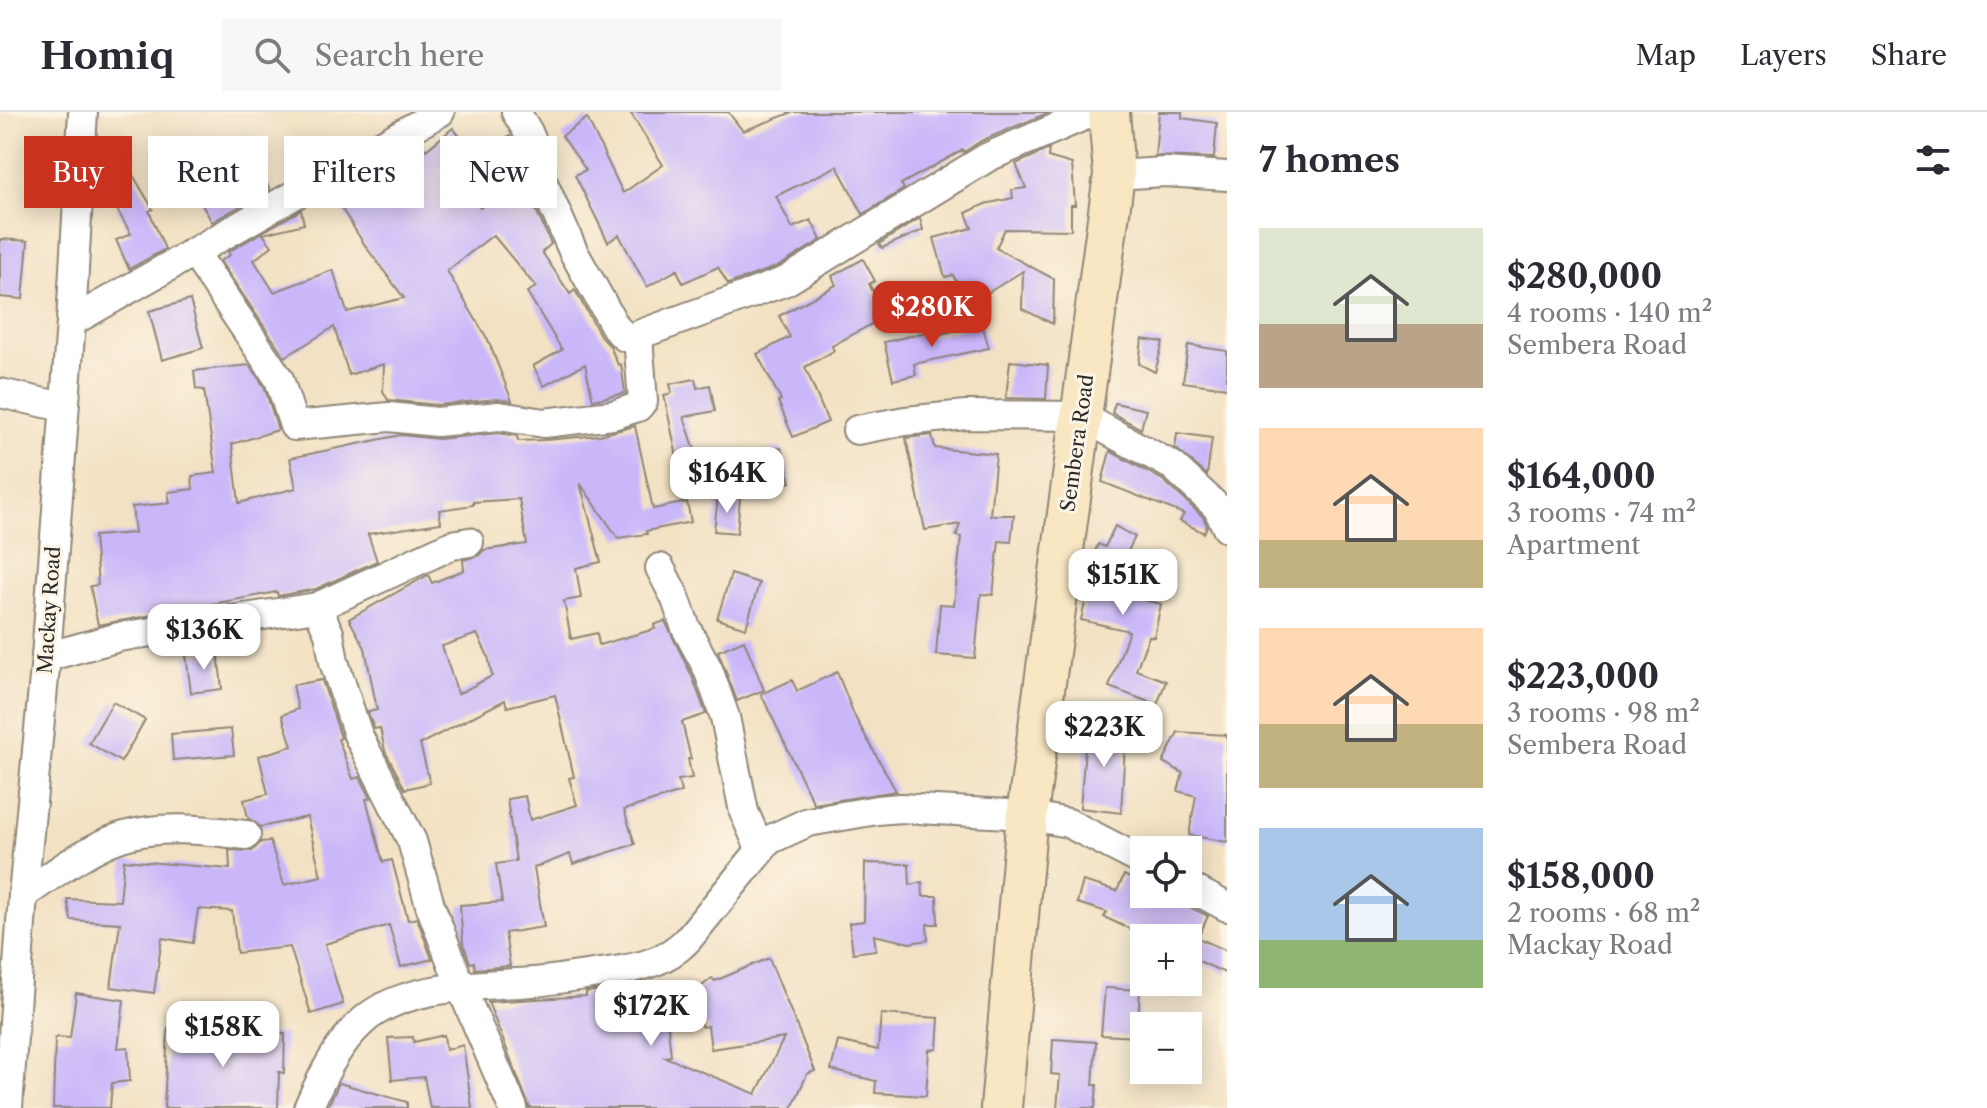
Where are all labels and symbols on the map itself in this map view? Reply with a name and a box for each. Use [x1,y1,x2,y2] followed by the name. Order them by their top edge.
[876,281,988,349] pin: $280K
[1055,373,1099,513] street label: Sembera Road
[671,447,783,515] pin: $164K
[33,546,65,674] street label: Mackay Road
[1067,549,1179,617] pin: $151K
[148,604,260,672] pin: $136K
[1048,701,1160,769] pin: $223K
[595,980,707,1048] pin: $172K
[167,1001,279,1069] pin: $158K

